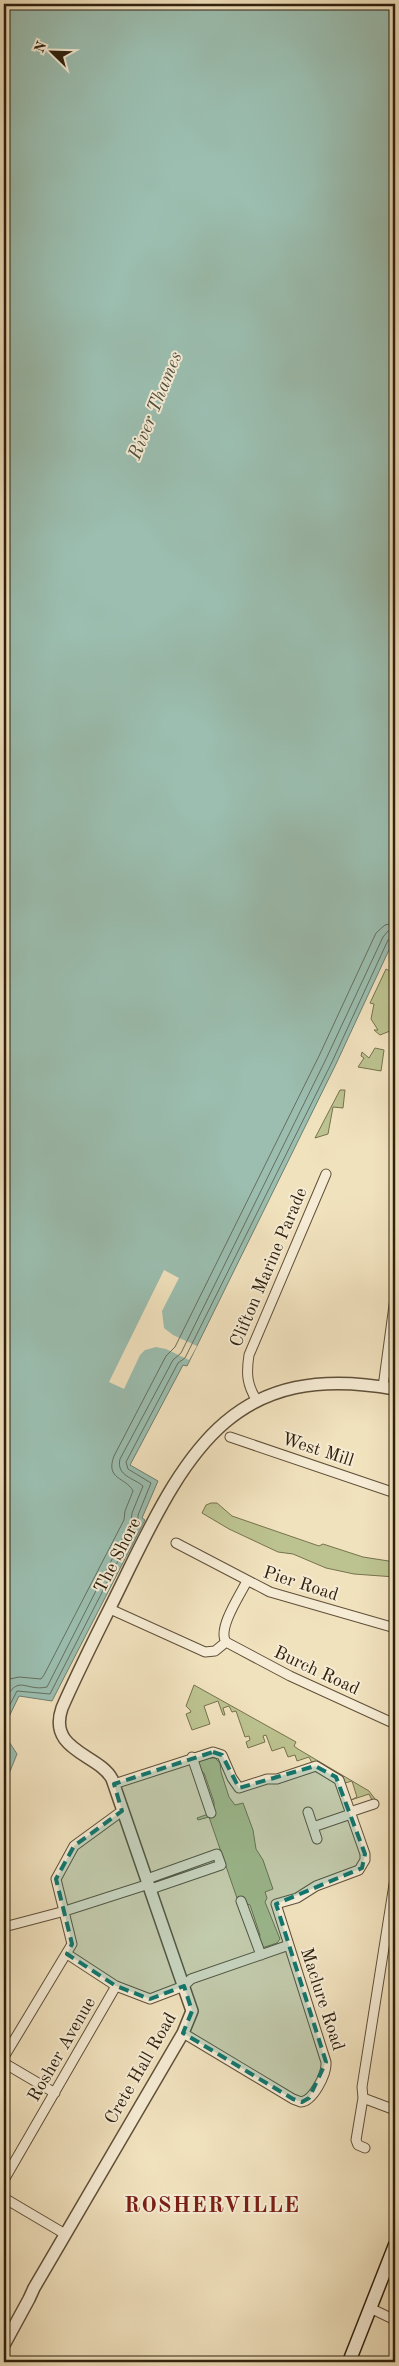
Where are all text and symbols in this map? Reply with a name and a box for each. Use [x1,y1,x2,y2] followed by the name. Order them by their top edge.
[28,28,78,78] north arrow
[32,39,50,55] text: N
[126,349,187,463] water label: River Thames
[227,1185,311,1350] street label: Clifton Marine Parade
[279,1430,356,1470] street label: West Mill
[91,1515,144,1596] street label: The Shore
[261,1563,341,1605] street label: Pier Road
[271,1643,362,1699] street label: Burch Road
[297,1946,347,2053] street label: Maclure Road
[25,1994,99,2105] street label: Rosher Avenue
[102,2010,180,2127] street label: Crete Hall Road
[124,2195,300,2217] district label: ROSHERVILLE

